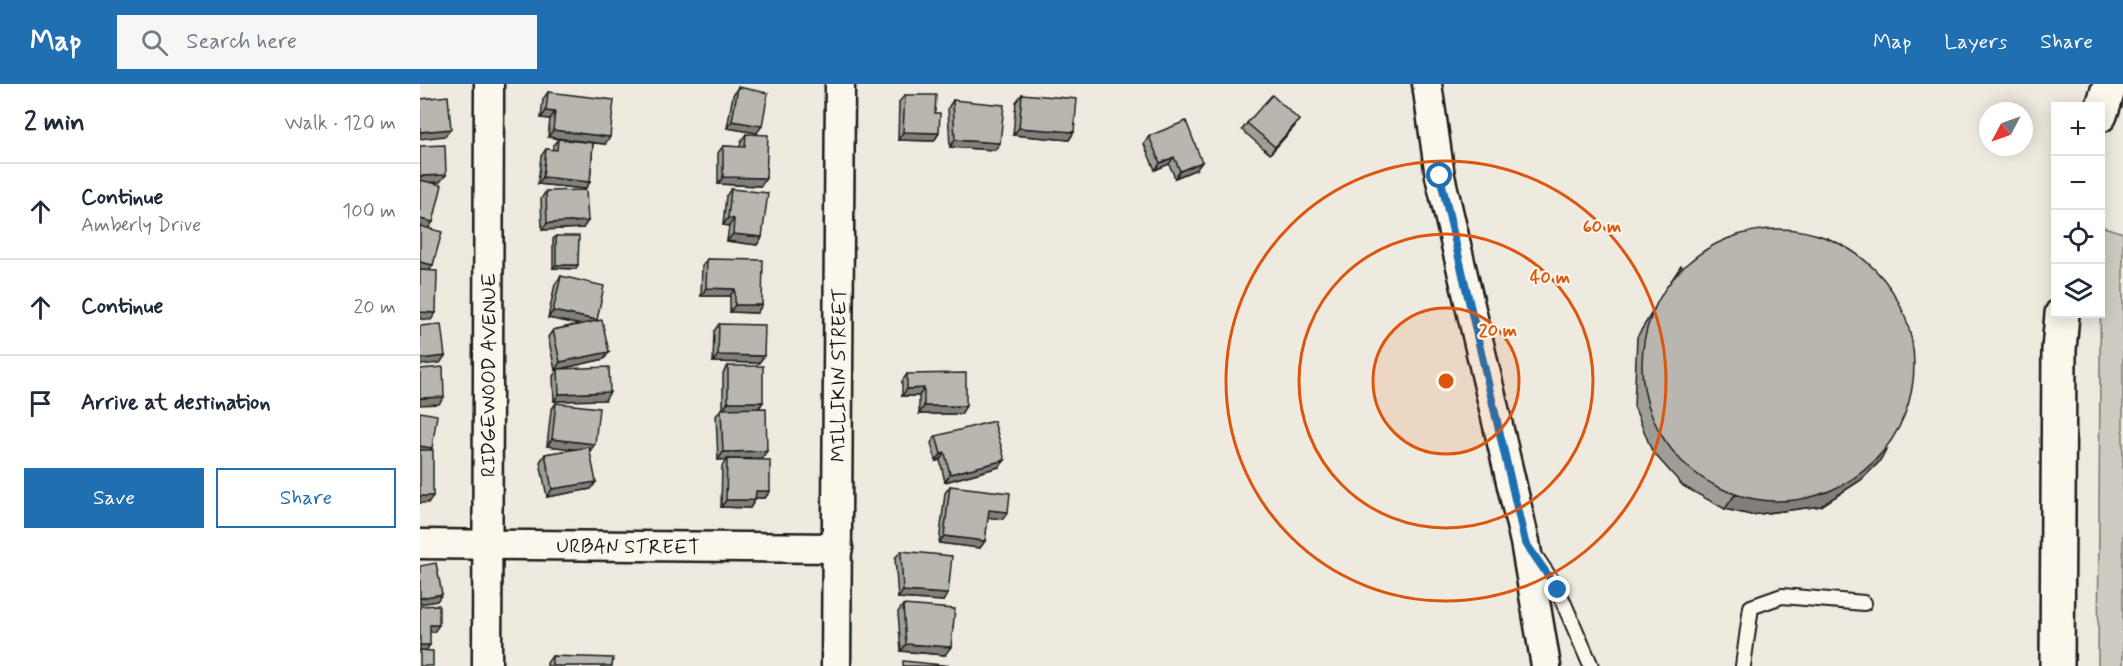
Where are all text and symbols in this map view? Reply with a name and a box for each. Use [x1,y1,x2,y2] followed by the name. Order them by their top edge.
[117,15,537,69] search box
[30,24,81,61] text: Map
[138,26,171,59] icon: search
[186,28,297,56] text: Search here
[1873,28,1911,56] text: Map
[1944,28,2007,56] text: Layers
[2040,28,2093,56] text: Share
[1979,102,2033,156] north arrow
[2051,102,2105,318] map controls
[2051,102,2105,156] button: +
[24,106,85,140] text: 2 min
[285,110,396,137] text: Walk · 120 m
[2051,156,2105,210] button: −
[1426,162,1452,188] route start
[81,184,163,212] text: Continue
[24,195,57,228] icon: ahead
[342,198,396,225] text: 100 m
[2051,210,2105,264] button: locate
[81,212,201,239] text: Amberly Drive
[1583,215,1621,239] text: 60 m
[2051,264,2105,318] button: layers
[1530,266,1570,290] text: 40 m
[476,273,503,477] street label: RIDGEWOOD AVENUE
[825,288,854,462] street label: MILLIKIN STREET
[24,291,57,324] icon: ahead
[81,293,163,321] text: Continue
[353,294,396,321] text: 20 m
[1479,319,1517,343] text: 20 m
[1436,371,1456,391] centre of rings
[24,387,57,420] icon: arrive
[81,389,271,417] text: Arrive at destination
[24,468,204,528] button: Save
[216,468,396,528] button: Share
[556,533,700,562] street label: URBAN STREET
[1544,576,1570,602] route end

